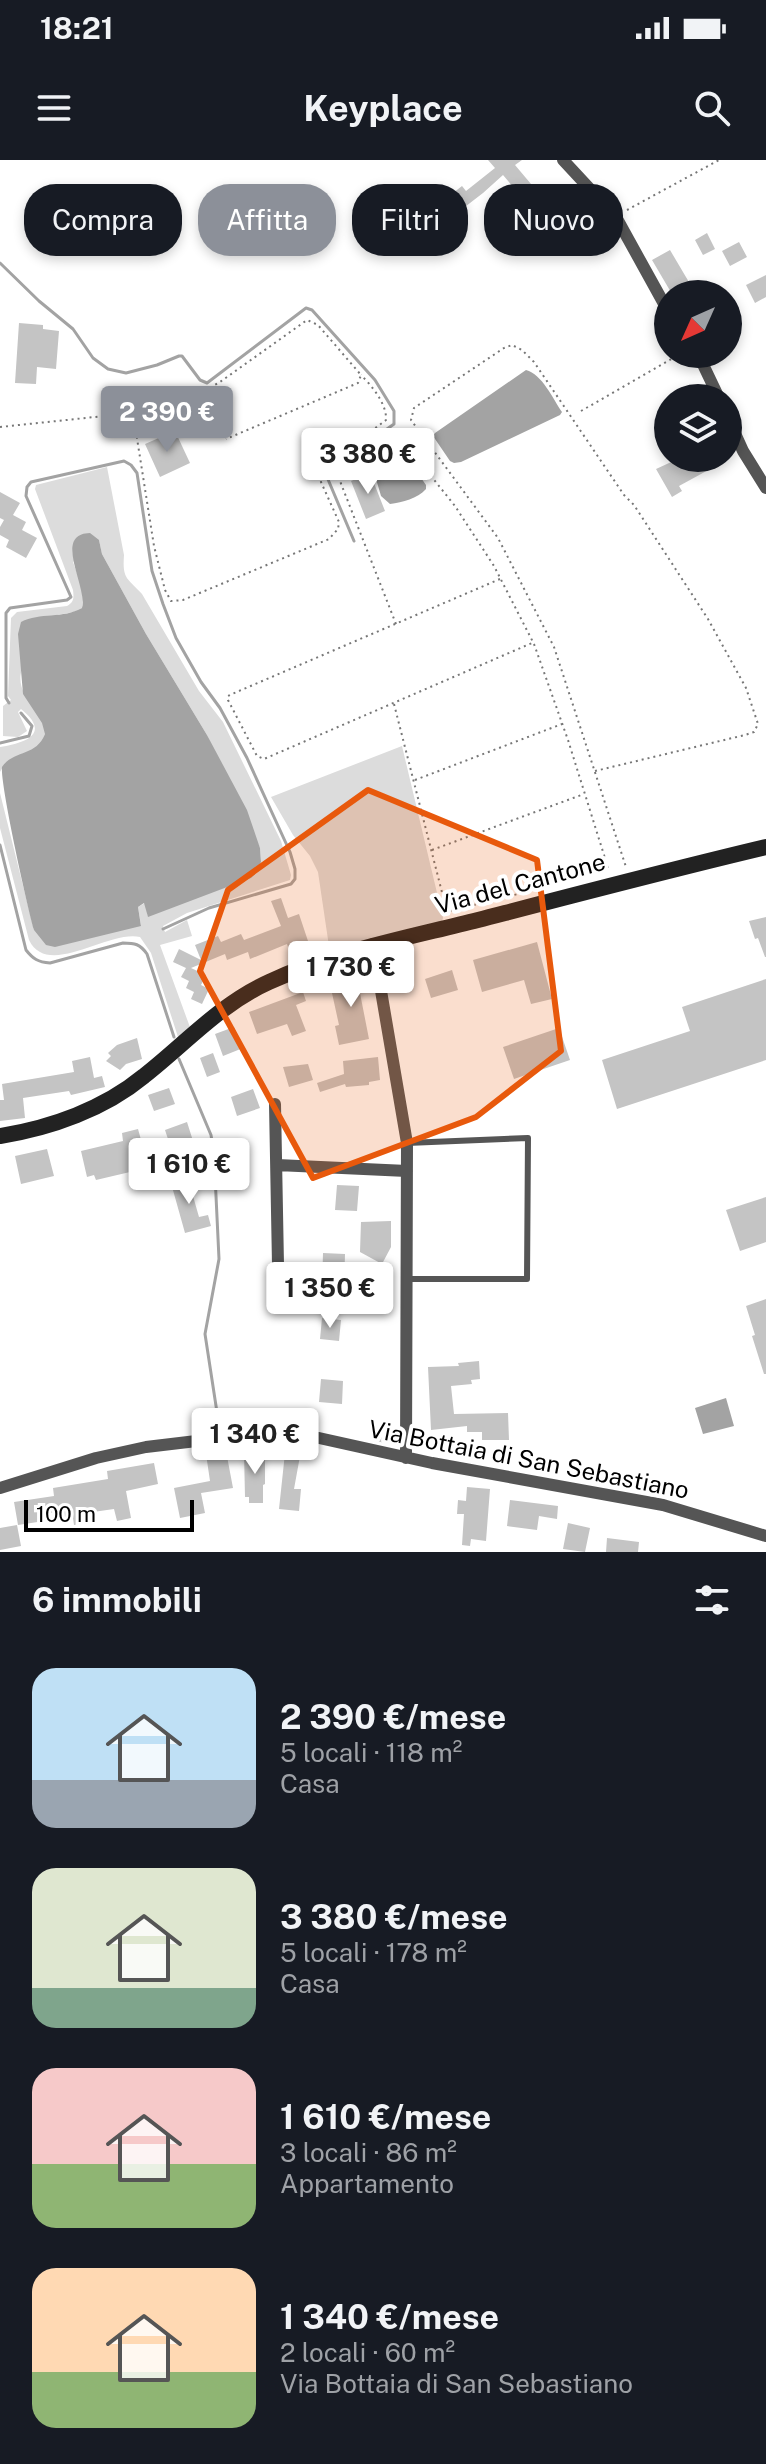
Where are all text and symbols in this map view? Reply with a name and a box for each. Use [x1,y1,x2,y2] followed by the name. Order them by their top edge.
[40,10,114,46] text: 18:21
[32,86,76,130] icon: menu
[690,86,734,130] icon: search
[303,87,463,129] text: Keyplace
[24,184,182,256] chip: Compra
[198,184,336,256] chip: Affitta
[352,184,468,256] chip: Filtri
[484,184,623,256] chip: Nuovo
[654,280,742,368] north arrow
[654,280,742,472] map controls
[654,384,742,472] button: layers
[93,386,241,454] pin: 2 390 €
[119,396,215,427] text: 2 390 €
[294,428,442,496] pin: 3 380 €
[319,438,417,469] text: 3 380 €
[432,847,608,919] street label: Via del Cantone
[277,941,425,1009] pin: 1 730 €
[306,951,396,982] text: 1 730 €
[115,1138,263,1206] pin: 1 610 €
[147,1148,231,1179] text: 1 610 €
[256,1262,404,1330] pin: 1 350 €
[284,1272,376,1303] text: 1 350 €
[181,1408,329,1476] pin: 1 340 €
[366,1414,692,1504] street label: Via Bottaia di San Sebastiano
[210,1418,300,1449] text: 1 340 €
[24,1496,194,1532] scale bar
[36,1501,96,1527] text: 100 m
[690,1578,734,1622] icon: filters
[32,1580,202,1620] text: 6 immobili
[280,1697,506,1737] text: 2 390 €/mese
[96,1700,192,1796] icon: home
[280,1737,462,1768] text: 5 locali · 118 m²
[280,1768,340,1799] text: Casa
[280,1897,508,1937] text: 3 380 €/mese
[96,1900,192,1996] icon: home
[280,1937,467,1968] text: 5 locali · 178 m²
[280,1968,340,1999] text: Casa
[280,2097,491,2137] text: 1 610 €/mese
[96,2100,192,2196] icon: home
[280,2137,457,2168] text: 3 locali · 86 m²
[280,2168,454,2199] text: Appartamento
[280,2297,499,2337] text: 1 340 €/mese
[96,2300,192,2396] icon: home
[280,2337,455,2368] text: 2 locali · 60 m²
[280,2368,633,2399] text: Via Bottaia di San Sebastiano

